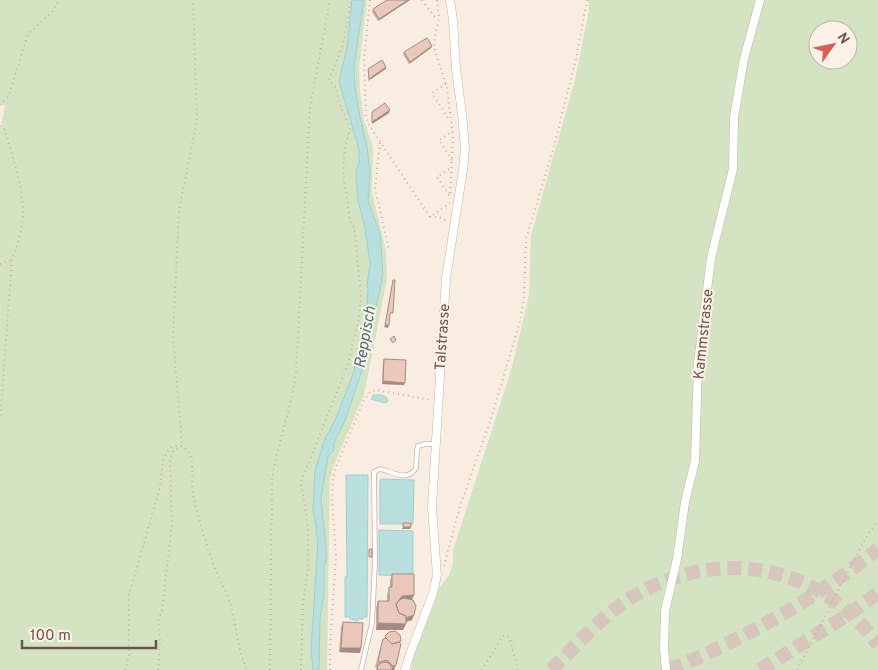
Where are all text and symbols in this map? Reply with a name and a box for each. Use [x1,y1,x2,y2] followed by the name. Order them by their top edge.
[808,20,858,70] north arrow
[833,30,853,48] text: N
[690,288,719,380] street label: Kammstrasse
[432,303,455,371] street label: Talstrasse
[351,304,381,370] water label: Reppisch
[22,618,156,650] scale bar
[30,627,71,646] text: 100 m

